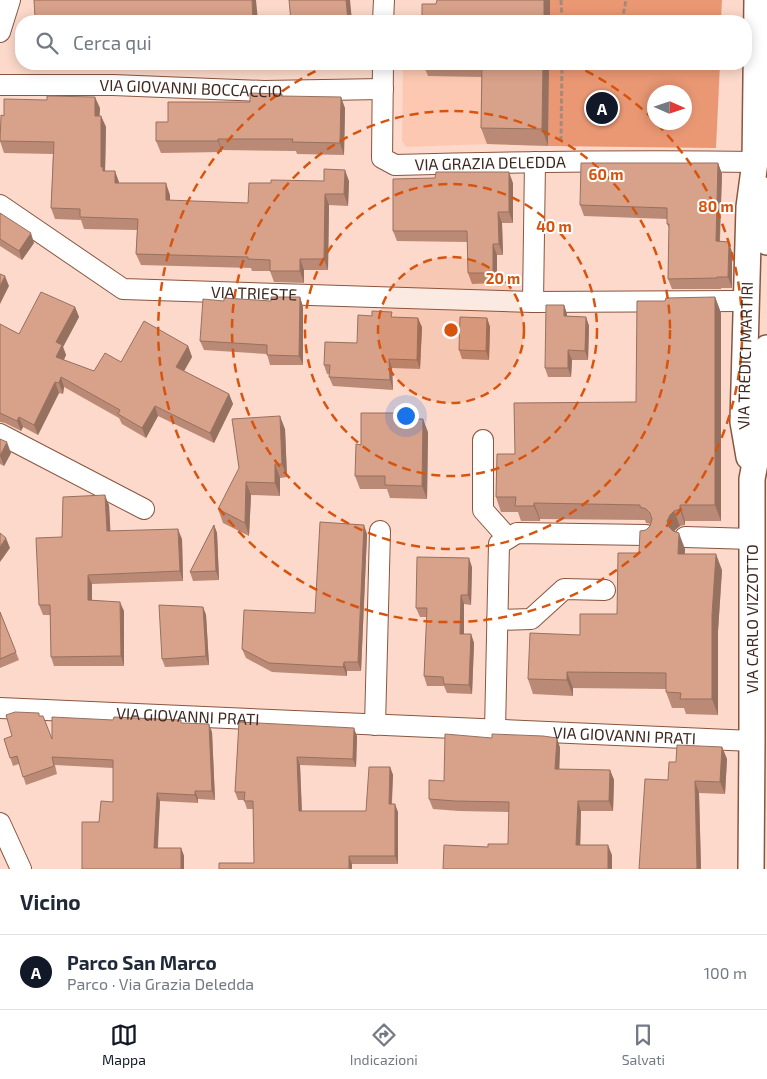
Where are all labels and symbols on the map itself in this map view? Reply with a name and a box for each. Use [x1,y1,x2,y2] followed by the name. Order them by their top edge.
[99,75,283,100] street label: VIA GIOVANNI BOCCACCIO
[647,85,692,130] north arrow
[586,89,618,127] pin: A
[414,152,566,174] street label: VIA GRAZIA DELEDDA
[589,165,623,183] text: 60 m
[698,197,734,215] text: 80 m
[536,217,572,235] text: 40 m
[486,269,520,287] text: 20 m
[733,281,756,431] street label: VIA TREDICI MARTIRI
[211,282,297,304] street label: VIA TRIESTE
[442,321,460,339] centre of rings
[393,403,419,429] your location
[742,544,761,694] street label: VIA CARLO VIZZOTTO
[116,703,260,728] street label: VIA GIOVANNI PRATI
[552,722,696,748] street label: VIA GIOVANNI PRATI

